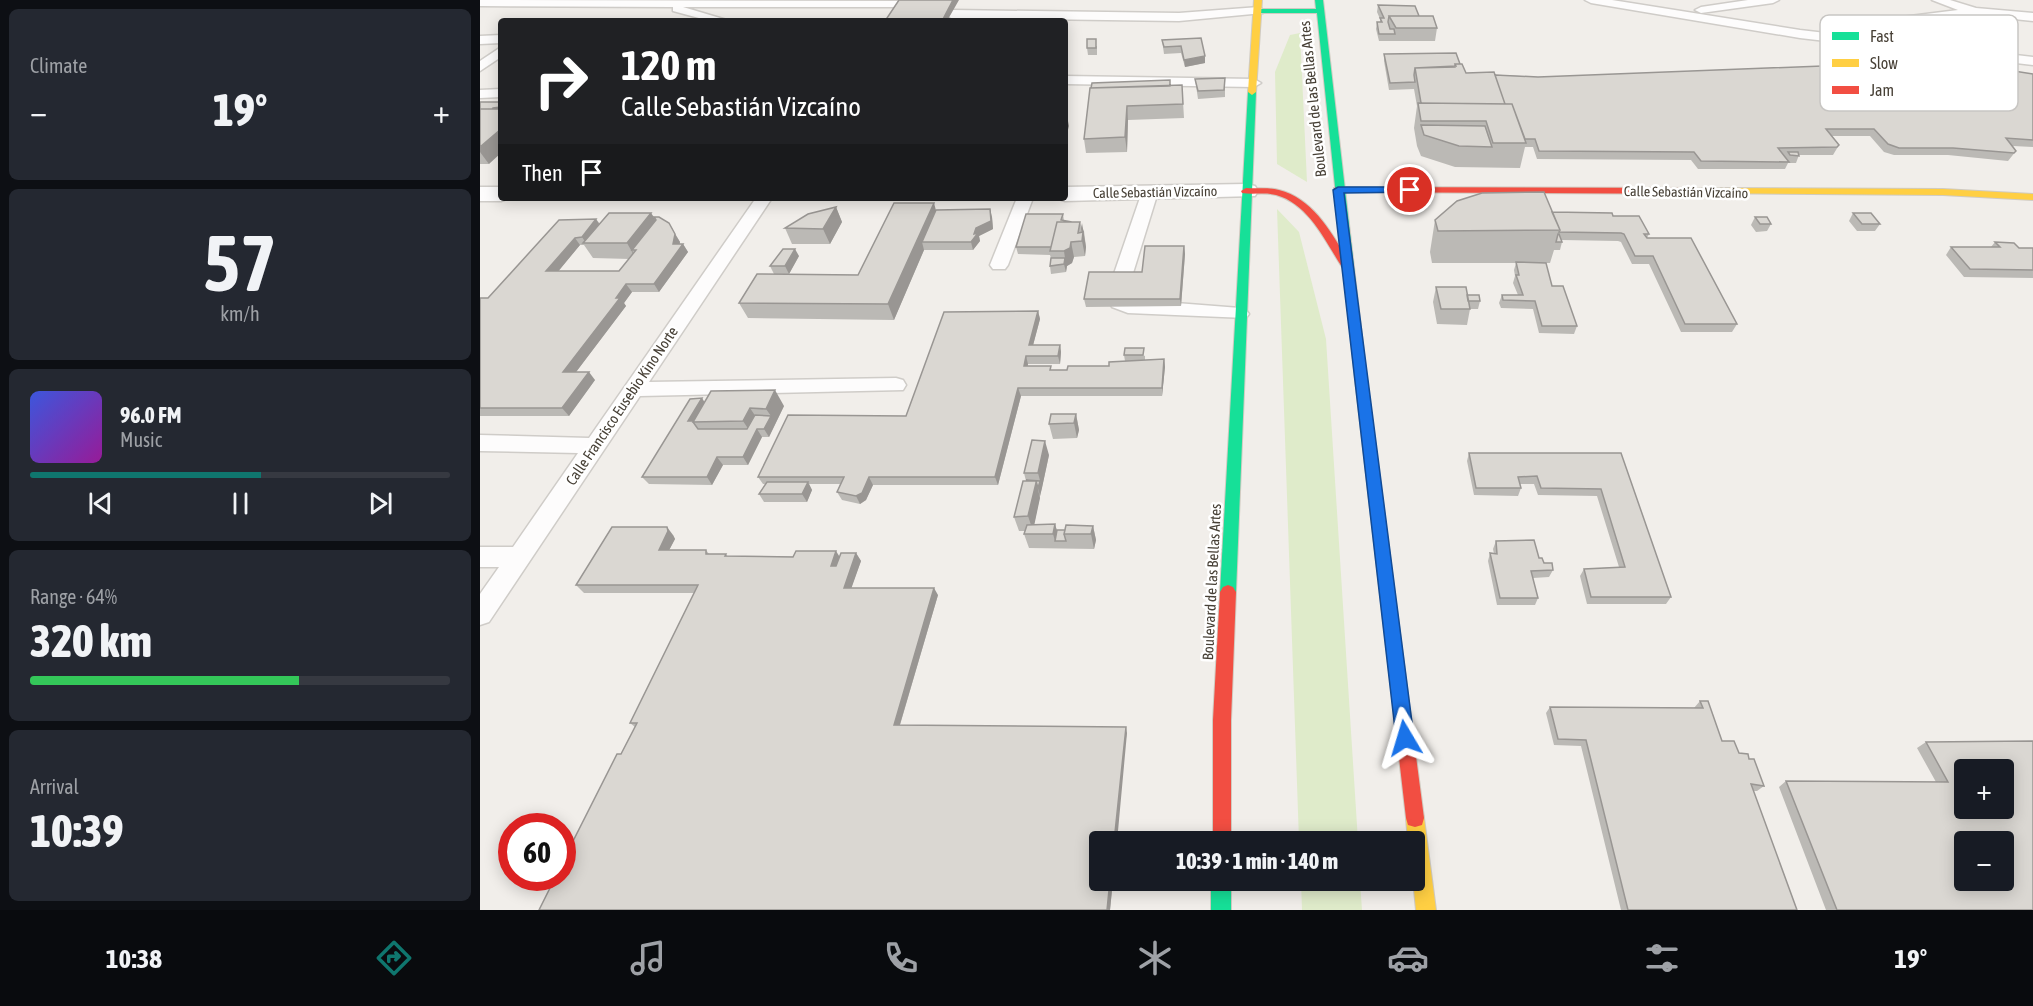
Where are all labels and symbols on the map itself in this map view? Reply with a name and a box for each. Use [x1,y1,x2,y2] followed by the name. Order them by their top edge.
[1820,15,2018,111] legend
[1296,20,1329,178] street label: Boulevard de las Bellas Artes
[1870,27,1894,45] text: Fast
[1870,54,1898,72] text: Slow
[1870,81,1894,99] text: Jam
[1384,164,1435,215] pin
[1093,183,1217,201] street label: Calle Sebastián Vizcaíno
[1624,183,1748,201] street label: Calle Sebastián Vizcaíno
[562,323,681,488] street label: Calle Francisco Eusebio Kino Norte
[1199,503,1224,661] street label: Boulevard de las Bellas Artes
[1373,706,1437,770] position arrow
[498,813,576,891] speed limit sign: 60

